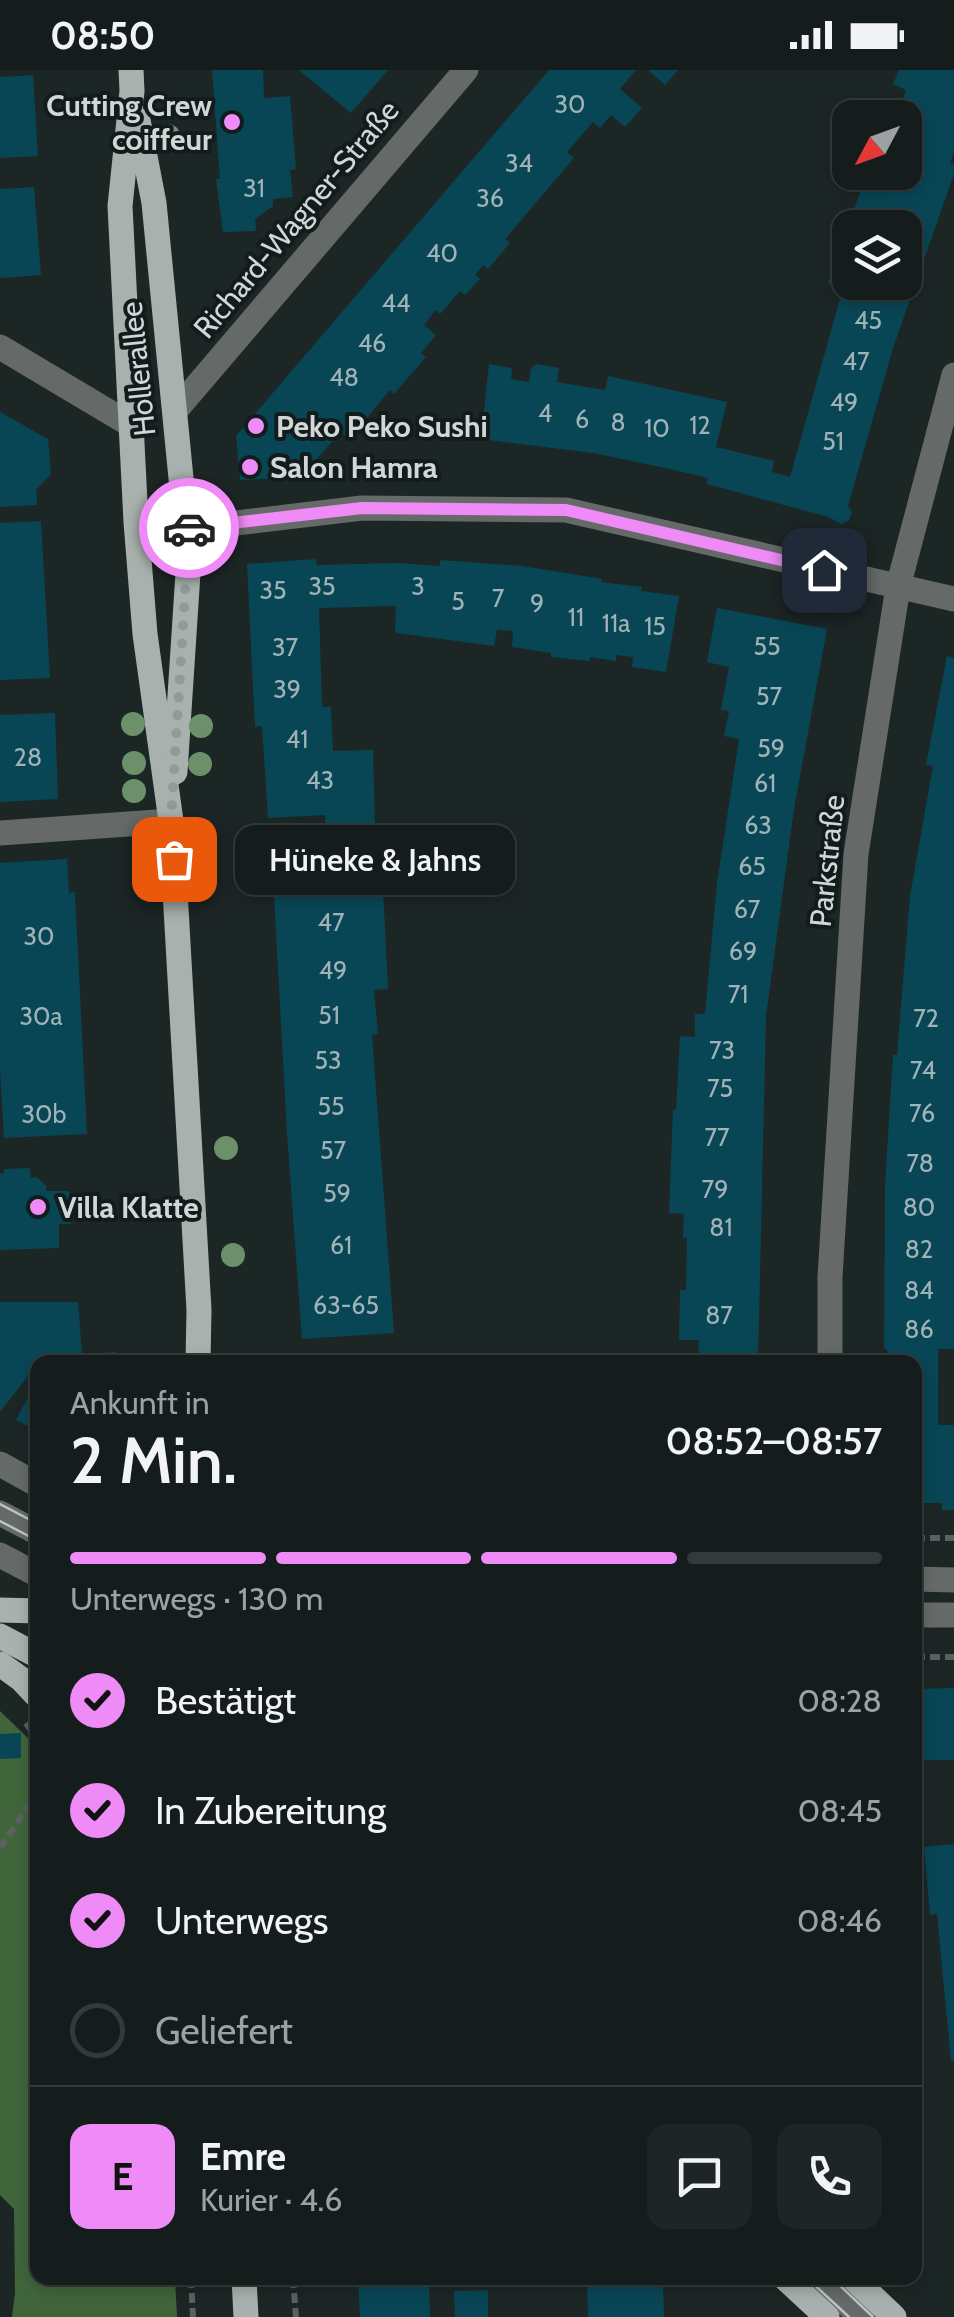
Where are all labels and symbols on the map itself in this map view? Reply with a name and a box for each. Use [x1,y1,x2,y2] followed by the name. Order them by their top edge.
[46,87,212,158] place label: Cutting Crew coiffeur
[555,89,585,119] house number: 30
[185,92,407,346] street label: Richard-Wagner-Straße
[832,100,922,190] north arrow
[221,111,243,133] marker: Cutting Crew coiffeur
[505,148,533,178] house number: 34
[243,173,265,203] house number: 31
[476,183,504,213] house number: 36
[426,238,458,268] house number: 40
[382,288,410,318] house number: 44
[113,300,163,438] street label: Hollerallee
[854,305,882,335] house number: 45
[358,328,386,358] house number: 46
[842,346,870,376] house number: 47
[329,362,359,392] house number: 48
[830,387,858,417] house number: 49
[538,398,552,428] house number: 4
[575,404,589,434] house number: 6
[610,407,626,437] house number: 8
[276,408,488,445] place label: Peko Peko Sushi
[689,410,711,440] house number: 12
[644,413,670,443] house number: 10
[245,415,267,437] marker: Peko Peko Sushi
[822,426,844,456] house number: 51
[270,449,438,486] place label: Salon Hamra
[239,456,261,478] marker: Salon Hamra
[139,478,239,578] courier
[782,528,867,613] pin
[308,571,336,601] house number: 35
[411,571,425,601] house number: 3
[259,575,287,605] house number: 35
[492,583,505,613] house number: 7
[451,586,465,616] house number: 5
[530,588,544,618] house number: 9
[568,602,584,632] house number: 11
[602,608,630,638] house number: 11a
[644,611,666,641] house number: 15
[753,631,781,661] house number: 55
[272,632,298,662] house number: 37
[273,674,301,704] house number: 39
[756,681,782,711] house number: 57
[286,724,308,754] house number: 41
[757,733,785,763] house number: 59
[14,742,42,772] house number: 28
[306,765,334,795] house number: 43
[754,768,776,798] house number: 61
[802,793,852,929] street label: Parkstraße
[744,810,772,840] house number: 63
[132,817,217,902] pin
[234,824,514,894] callout: Hüneke & Jahns
[738,851,766,881] house number: 65
[734,894,761,924] house number: 67
[317,907,345,937] house number: 47
[24,921,54,951] house number: 30
[729,936,757,966] house number: 69
[319,955,347,985] house number: 49
[728,979,748,1009] house number: 71
[318,1000,340,1030] house number: 51
[20,1001,62,1031] house number: 30a
[913,1003,939,1033] house number: 72
[709,1035,735,1065] house number: 73
[314,1045,342,1075] house number: 53
[910,1055,936,1085] house number: 74
[707,1073,733,1103] house number: 75
[317,1091,345,1121] house number: 55
[909,1098,935,1128] house number: 76
[22,1099,67,1129] house number: 30b
[704,1122,730,1152] house number: 77
[320,1135,346,1165] house number: 57
[906,1148,934,1178] house number: 78
[702,1174,728,1204] house number: 79
[323,1178,351,1208] house number: 59
[58,1189,199,1226] place label: Villa Klatte
[903,1192,935,1222] house number: 80
[27,1196,49,1218] marker: Villa Klatte
[709,1212,733,1242] house number: 81
[330,1230,352,1260] house number: 61
[905,1234,933,1264] house number: 82
[904,1275,934,1305] house number: 84
[313,1290,379,1320] house number: 63-65
[705,1300,733,1330] house number: 87
[904,1314,934,1344] house number: 86

